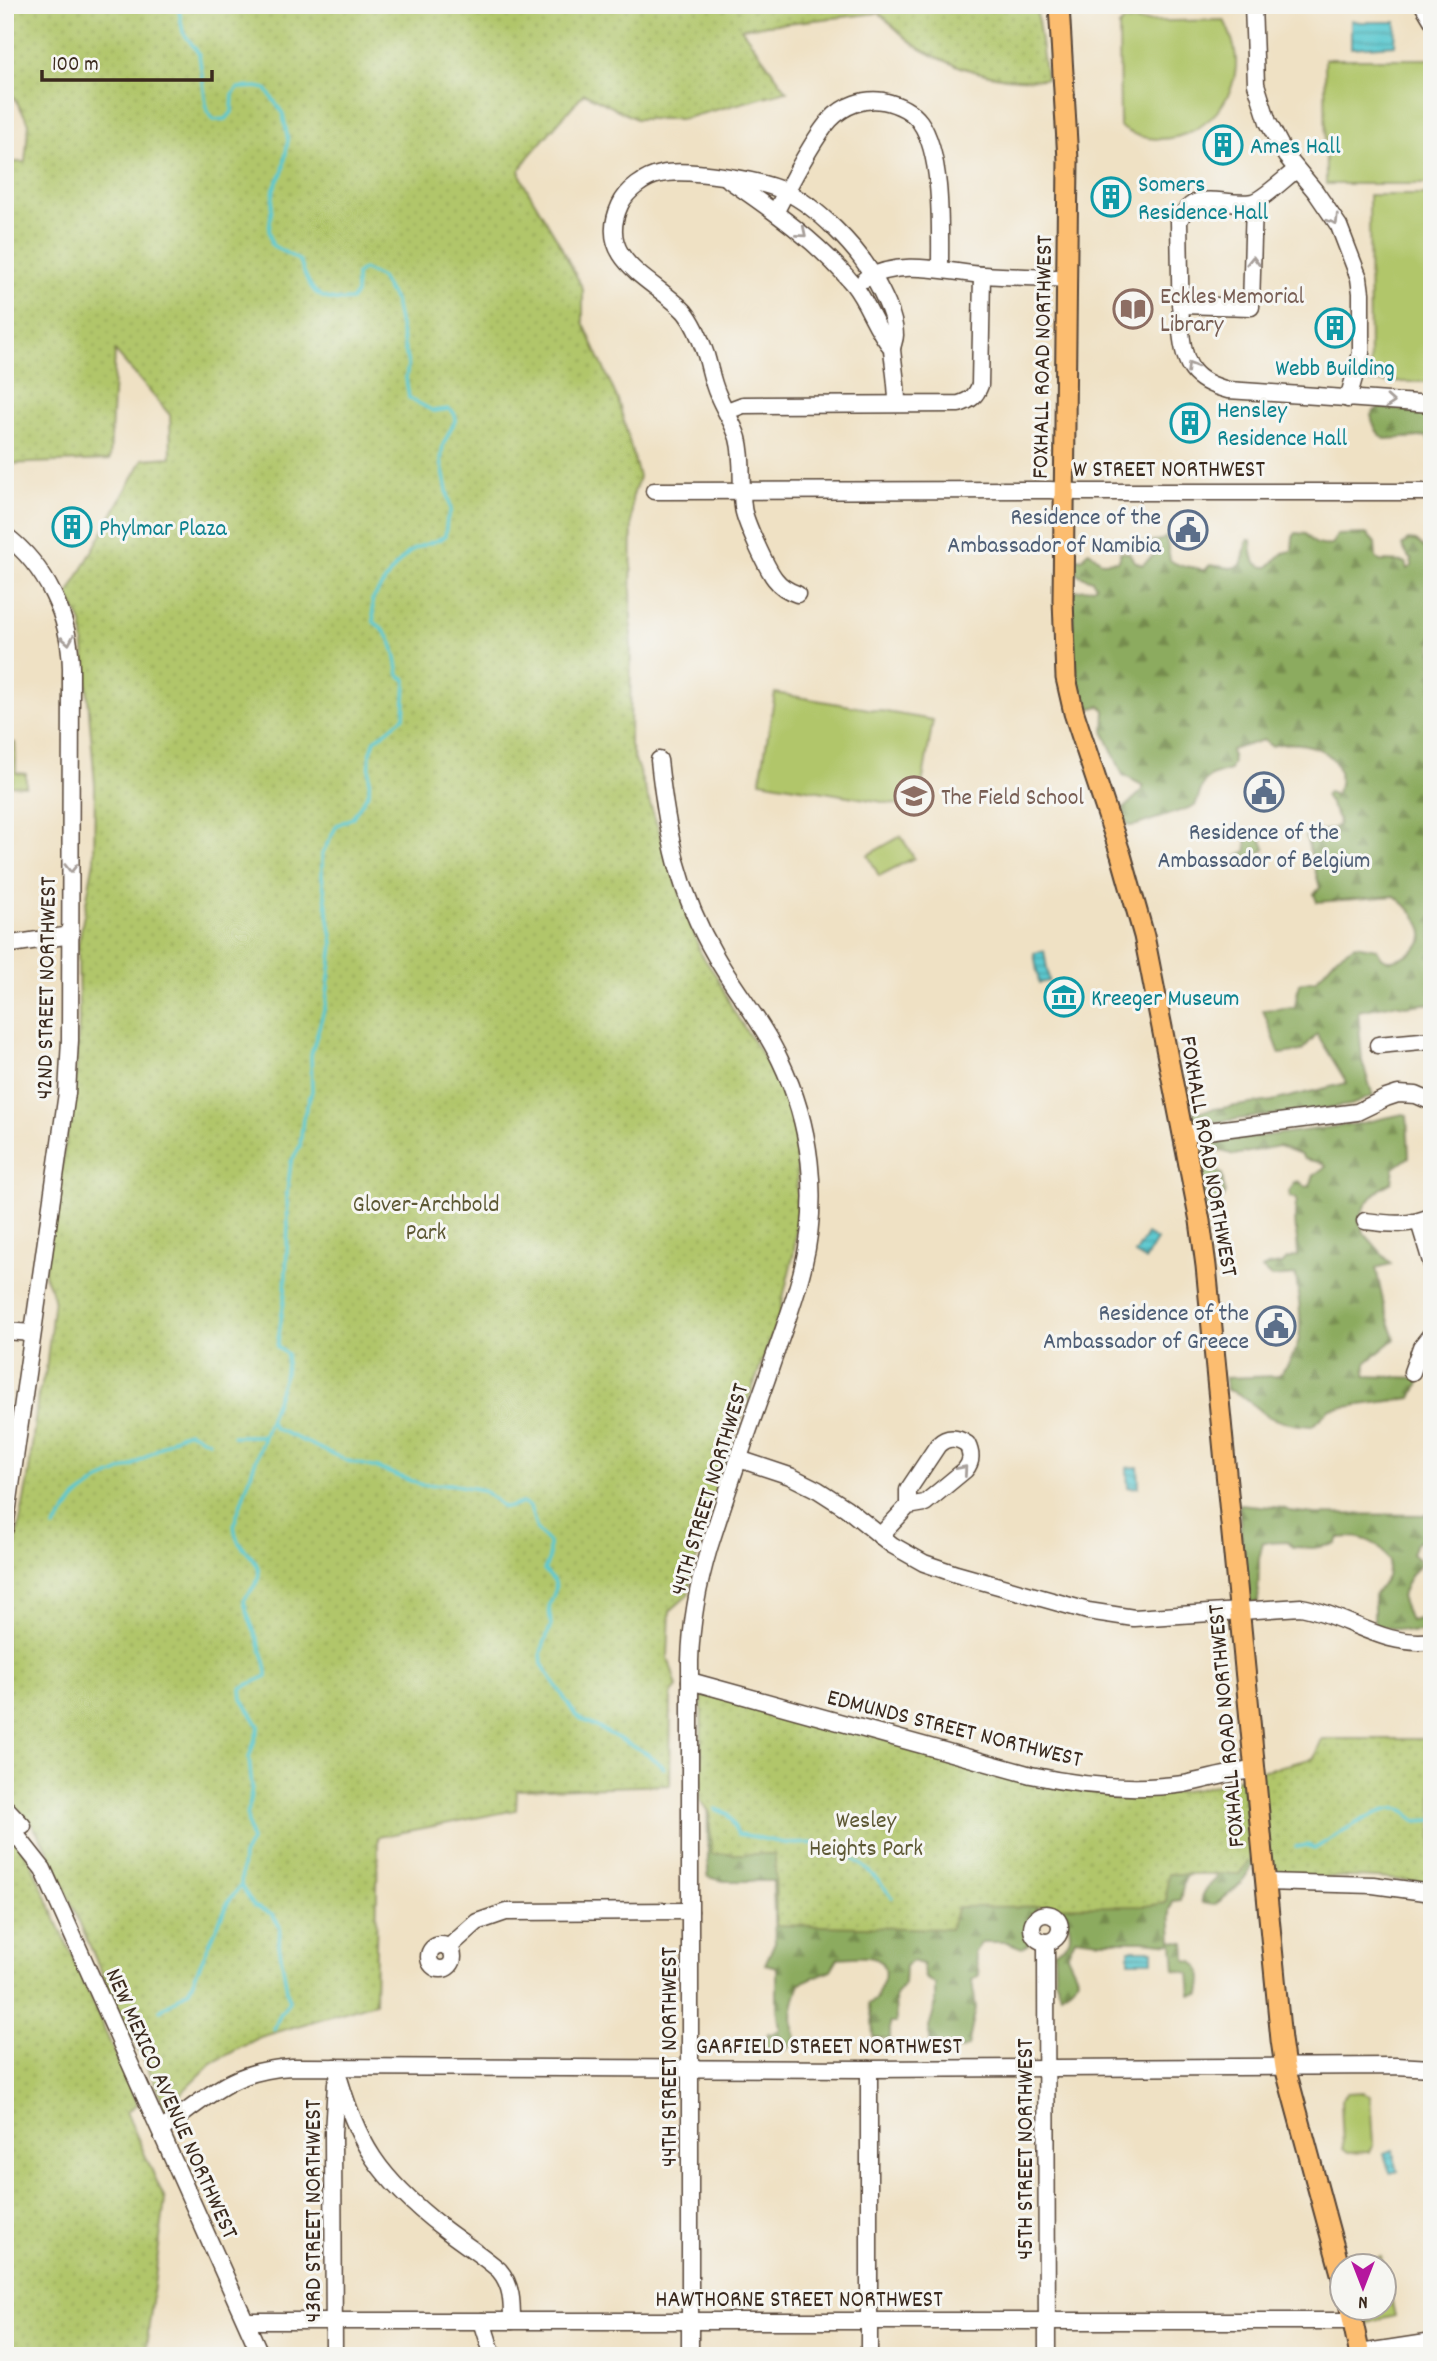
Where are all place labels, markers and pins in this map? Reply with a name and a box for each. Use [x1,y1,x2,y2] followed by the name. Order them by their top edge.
[1202,124,1244,166] building icon: Ames Hall
[1250,131,1341,165] place label: Ames Hall
[1138,169,1269,231] place label: Somers Residence Hall
[1090,176,1132,218] building icon: Somers Residence Hall
[1160,281,1305,343] place label: Eckles Memorial Library
[1112,288,1154,330] library icon: Eckles Memorial Library
[1314,307,1356,349] building icon: Webb Building
[1275,353,1395,387] place label: Webb Building
[1217,395,1348,457] place label: Hensley Residence Hall
[1169,402,1211,444] building icon: Hensley Residence Hall
[947,502,1162,564] place label: Residence of the Ambassador of Namibia
[51,506,93,548] building icon: Phylmar Plaza
[1167,509,1209,551] public building icon: Residence of the Ambassador of Namibia
[99,513,227,547] place label: Phylmar Plaza
[1243,771,1285,813] public building icon: Residence of the Ambassador of Belgium
[893,775,935,817] school or university icon: The Field School
[941,782,1084,816] place label: The Field School
[1157,817,1371,879] place label: Residence of the Ambassador of Belgium
[1043,976,1085,1018] museum icon: Kreeger Museum
[1091,983,1240,1017] place label: Kreeger Museum
[1043,1298,1249,1360] place label: Residence of the Ambassador of Greece
[1255,1305,1297,1347] public building icon: Residence of the Ambassador of Greece

